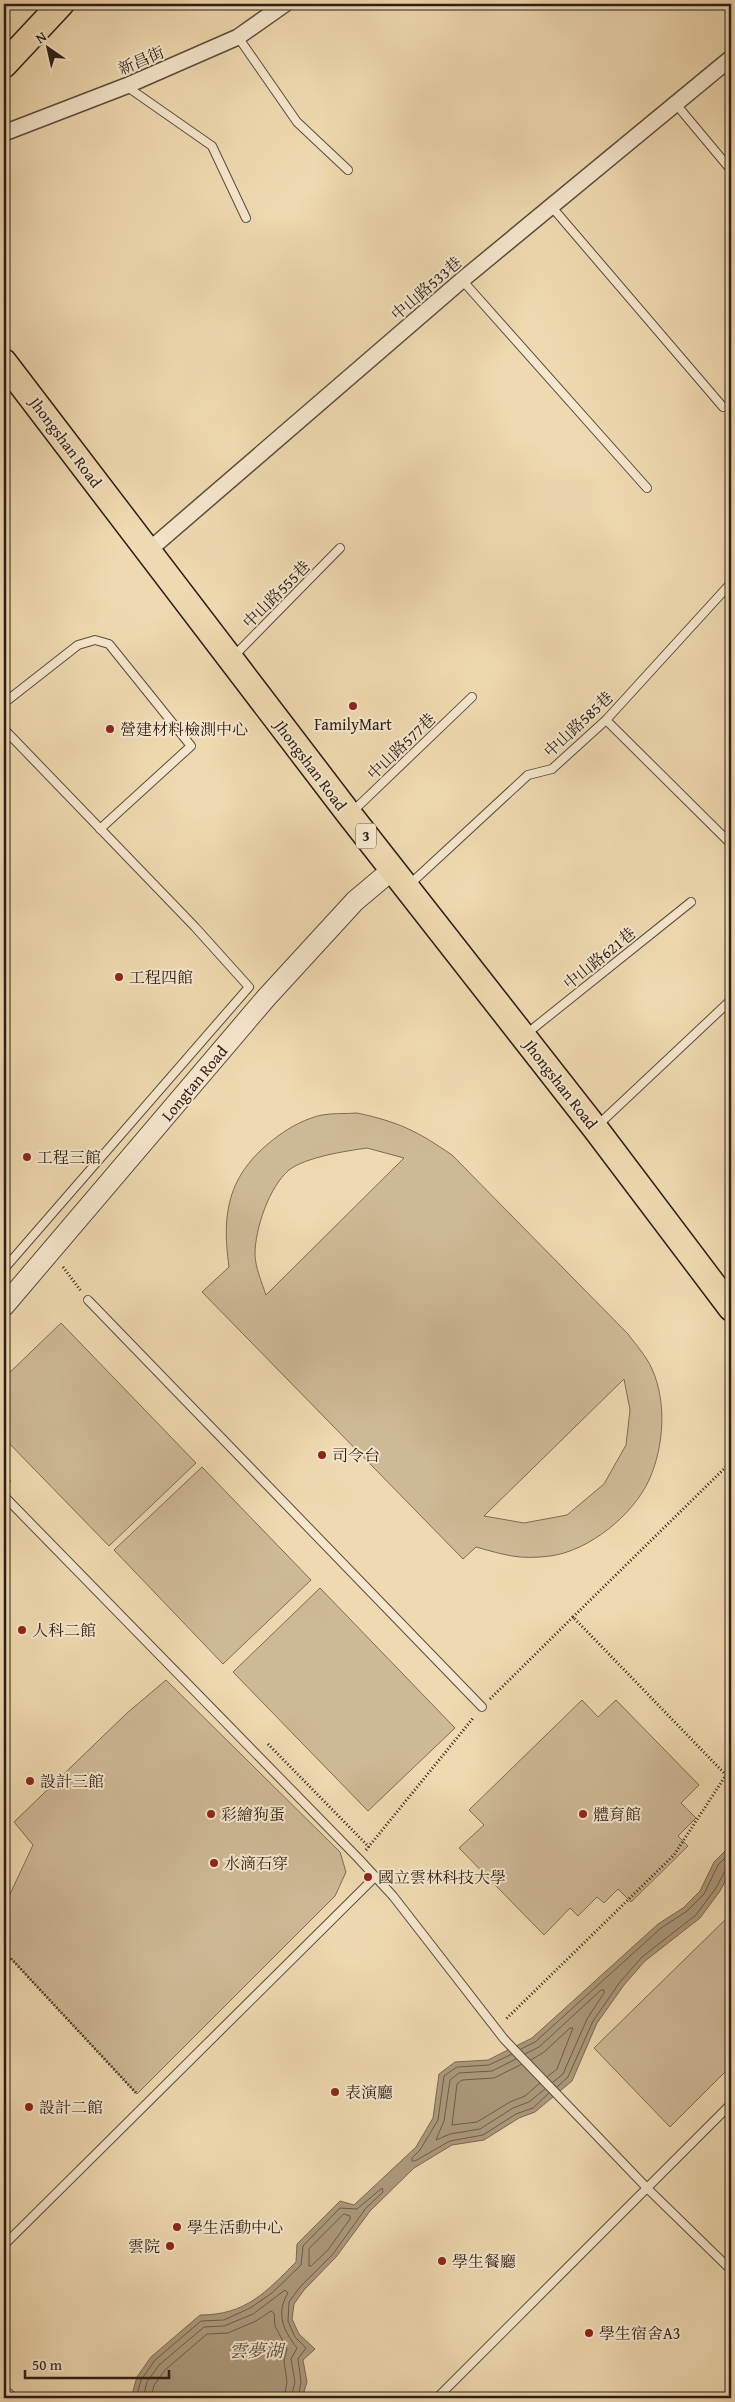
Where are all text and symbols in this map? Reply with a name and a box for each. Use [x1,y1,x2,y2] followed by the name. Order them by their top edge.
[22,22,72,72] north arrow
[31,26,51,48] text: N
[114,40,168,80] street label: 新昌街
[385,250,467,326] street label: 中山路533巷
[23,390,108,493] street label: Jhongshan Road
[237,555,315,633] street label: 中山路555巷
[538,686,618,762] street label: 中山路585巷
[347,700,359,712] marker: FamilyMart
[361,707,441,785] street label: 中山路577巷
[314,712,392,736] place label: FamilyMart
[268,713,353,816] street label: Jhongshan Road
[120,717,248,741] place label: 營建材料檢測中心
[104,723,116,735] marker: 營建材料檢測中心
[356,824,376,848] road number: 3
[558,921,640,995] street label: 中山路621巷
[129,965,193,989] place label: 工程四館
[113,971,125,983] marker: 工程四館
[517,1032,604,1134] street label: Jhongshan Road
[155,1040,233,1126] street label: Longtan Road
[37,1145,101,1169] place label: 工程三館
[21,1151,33,1163] marker: 工程三館
[332,1443,380,1467] place label: 司令台
[316,1449,328,1461] marker: 司令台
[32,1618,96,1642] place label: 人科二館
[16,1624,28,1636] marker: 人科二館
[40,1769,104,1793] place label: 設計三館
[24,1775,36,1787] marker: 設計三館
[221,1802,285,1826] place label: 彩繪狗蛋
[593,1802,641,1826] place label: 體育館
[205,1808,217,1820] marker: 彩繪狗蛋
[577,1808,589,1820] marker: 體育館
[224,1851,288,1875] place label: 水滴石穿
[208,1857,220,1869] marker: 水滴石穿
[378,1865,506,1889] place label: 國立雲林科技大學
[362,1871,374,1883] marker: 國立雲林科技大學
[345,2080,393,2104] place label: 表演廳
[329,2086,341,2098] marker: 表演廳
[39,2095,103,2119] place label: 設計二館
[23,2101,35,2113] marker: 設計二館
[187,2215,283,2239] place label: 學生活動中心
[171,2221,183,2233] marker: 學生活動中心
[128,2234,160,2258] place label: 雲院
[164,2240,176,2252] marker: 雲院
[452,2249,516,2273] place label: 學生餐廳
[436,2255,448,2267] marker: 學生餐廳
[599,2321,680,2345] place label: 學生宿舍A3
[583,2327,595,2339] marker: 學生宿舍A3
[229,2337,286,2364] water label: 雲夢湖
[25,2347,169,2379] scale bar
[32,2354,63,2375] text: 50 m

